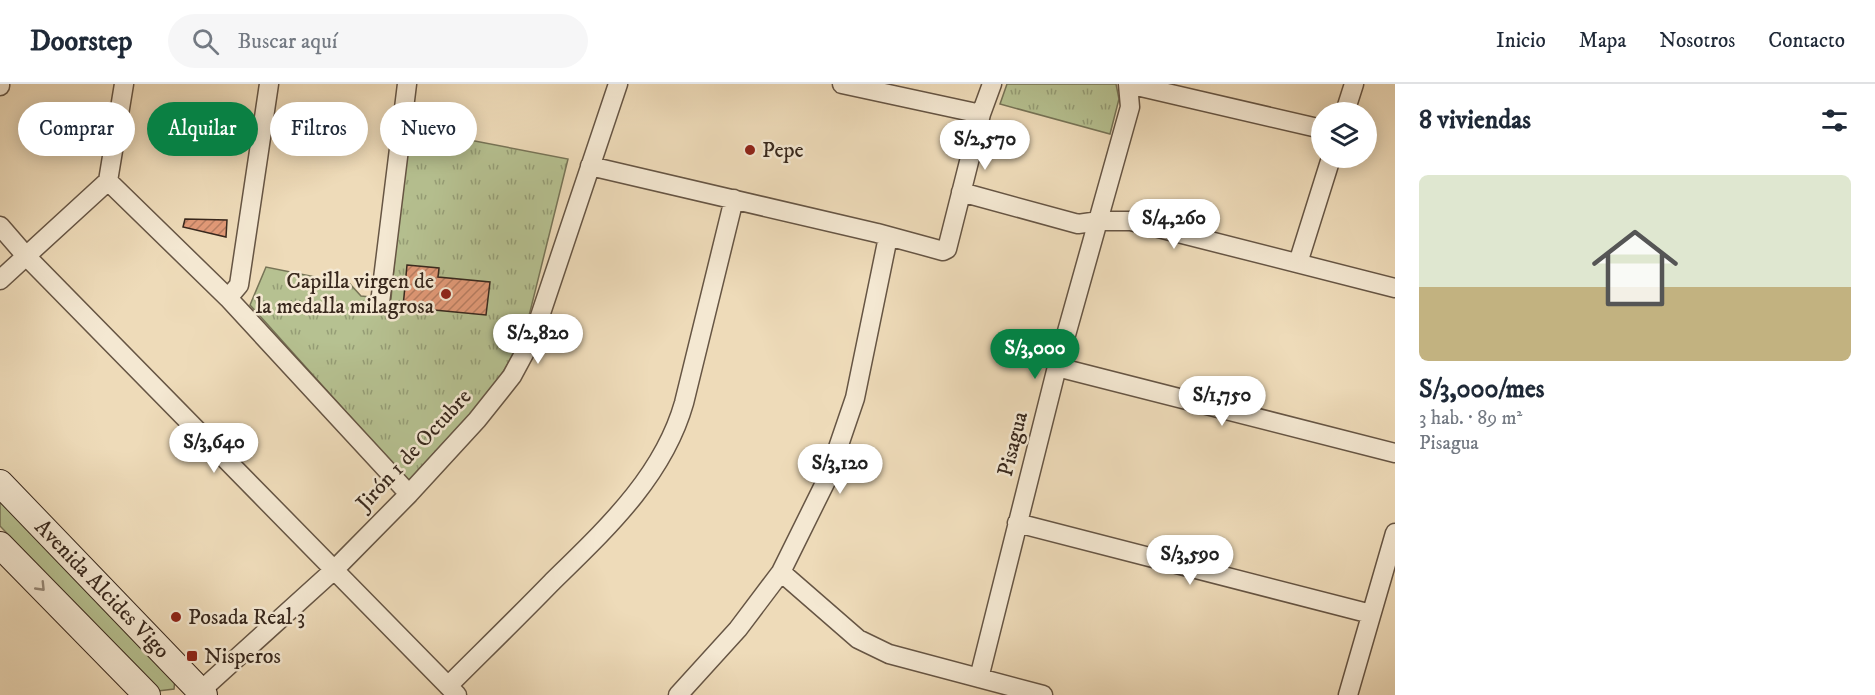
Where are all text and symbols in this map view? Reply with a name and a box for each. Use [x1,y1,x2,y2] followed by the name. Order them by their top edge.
[168,14,588,68] search box
[30,24,132,59] text: Doorstep
[189,25,222,58] icon: search
[237,28,338,55] text: Buscar aquí
[1496,28,1546,54] text: Inicio
[1579,28,1626,54] text: Mapa
[1659,28,1735,54] text: Nosotros
[1768,28,1845,54] text: Contacto
[18,102,135,156] chip: Comprar
[147,102,258,156] chip: Alquilar
[270,102,368,156] chip: Filtros
[380,102,477,156] chip: Nuevo
[1311,102,1377,168] map controls
[1311,102,1377,168] button: layers
[1419,104,1531,137] text: 8 viviendas
[1818,104,1851,137] icon: filters
[930,120,1040,171] pin: S/2,570
[954,127,1016,152] text: S/2,570
[762,137,804,164] place label: Pepe
[743,143,757,157] marker: Pepe
[1119,199,1229,250] pin: S/4,260
[1142,206,1206,231] text: S/4,260
[1581,214,1689,322] icon: home
[256,268,435,320] place label: Capilla virgen de la medalla milagrosa
[439,287,453,301] marker: Capilla virgen de la medalla milagrosa
[483,314,593,365] pin: S/2,820
[507,321,569,346] text: S/2,820
[980,329,1090,380] pin: S/3,000
[1004,336,1066,361] text: S/3,000
[1419,373,1544,406] text: S/3,000/mes
[1167,376,1277,427] pin: S/1,750
[349,383,477,518] street label: Jirón 1 de Octubre
[1193,383,1251,408] text: S/1,750
[1419,406,1522,431] text: 3 hab. · 89 m²
[992,408,1034,479] street label: Pisagua
[159,423,269,474] pin: S/3,640
[183,430,245,455] text: S/3,640
[1419,431,1479,456] text: Pisagua
[785,444,895,495] pin: S/3,120
[812,451,868,476] text: S/3,120
[29,514,175,664] street label: Avenida Alcides Vigo
[1135,535,1245,586] pin: S/3,590
[1160,542,1220,567] text: S/3,590
[34,580,45,590] one-way arrow
[188,604,305,631] place label: Posada Real 3
[169,610,183,624] marker: Posada Real 3
[204,643,281,670] place label: Nisperos
[185,649,199,663] marker: Nisperos

